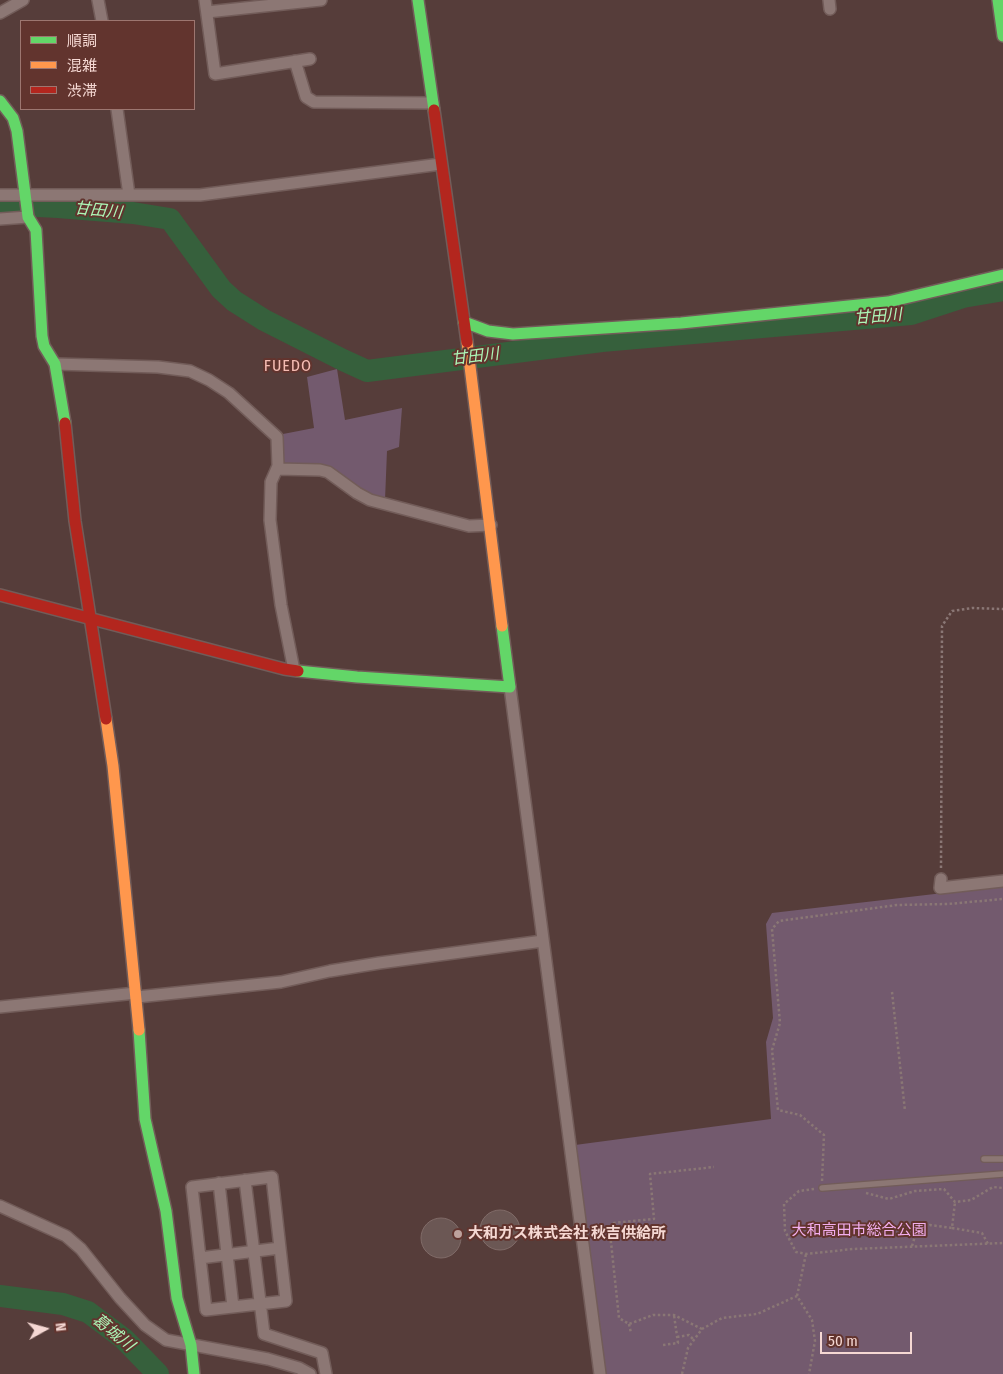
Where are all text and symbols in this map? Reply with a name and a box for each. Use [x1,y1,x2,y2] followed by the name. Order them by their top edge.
[20,20,195,110] legend
[67,32,97,50] text: 順調
[67,57,97,75] text: 混雑
[67,82,97,100] text: 渋滞
[73,199,123,223] water label: 甘田川
[853,305,903,329] water label: 甘田川
[450,345,500,369] water label: 甘田川
[263,357,313,377] district label: FUEDO
[792,1222,926,1240] park label: 大和高田市総合公園
[468,1225,666,1243] place label: 大和ガス株式会社 秋吉供給所
[452,1228,464,1240] marker: 大和ガス株式会社 秋吉供給所
[20,1304,70,1354] north arrow
[88,1310,138,1356] water label: 葛城川
[51,1322,69,1332] text: N
[823,1322,916,1354] scale bar
[828,1332,858,1350] text: 50 m

